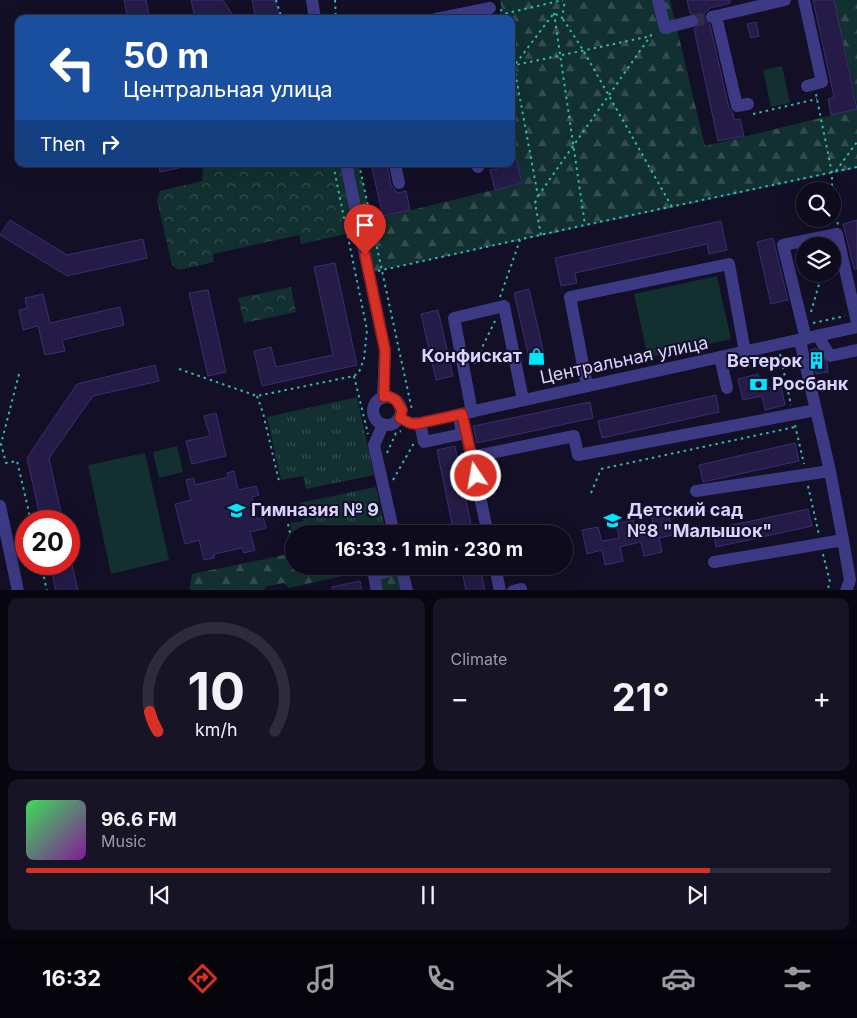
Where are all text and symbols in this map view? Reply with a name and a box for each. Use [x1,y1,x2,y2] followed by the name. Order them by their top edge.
[123,34,209,76] text: 50 m
[40,35,105,100] icon: left
[123,76,333,102] text: Центральная улица
[96,130,124,158] icon: right
[40,133,86,156] text: Then
[796,182,841,282] map controls
[796,182,841,227] button: search
[344,204,386,255] pin
[351,211,379,239] icon: arrive
[796,237,841,282] button: layers
[538,331,710,388] street label: Центральная улица
[421,345,522,366] place label: Конфискат
[526,346,546,366] shop icon: Конфискат
[727,350,803,371] place label: Ветерок
[806,351,826,371] building icon: Ветерок
[772,373,849,394] place label: Росбанк
[748,374,768,394] bank icon: Росбанк
[449,449,501,501] position arrow
[251,499,379,520] place label: Гимназия № 9
[627,499,772,541] place label: Детский сад №8 "Малышок"
[227,500,247,520] school or university icon: Гимназия № 9
[15,510,80,575] speed limit sign: 20
[603,510,623,530] school or university icon: Детский сад №8 "Малышок"
[335,538,523,561] text: 16:33 · 1 min · 230 m
[451,649,507,669] text: Climate
[188,660,245,723] text: 10
[612,674,670,720] text: 21°
[451,681,469,715] text: −
[812,681,831,715] text: +
[195,719,237,740] text: km/h
[101,808,177,831] text: 96.6 FM
[101,831,146,851] text: Music
[146,881,174,909] icon: previous
[414,881,442,909] icon: pause
[683,881,711,909] icon: next
[185,961,220,996] icon: directions
[304,961,339,996] icon: music
[423,961,458,996] icon: phone
[542,961,577,996] icon: climate
[661,961,696,996] icon: car
[780,961,815,996] icon: filters
[42,965,101,991] text: 16:32

